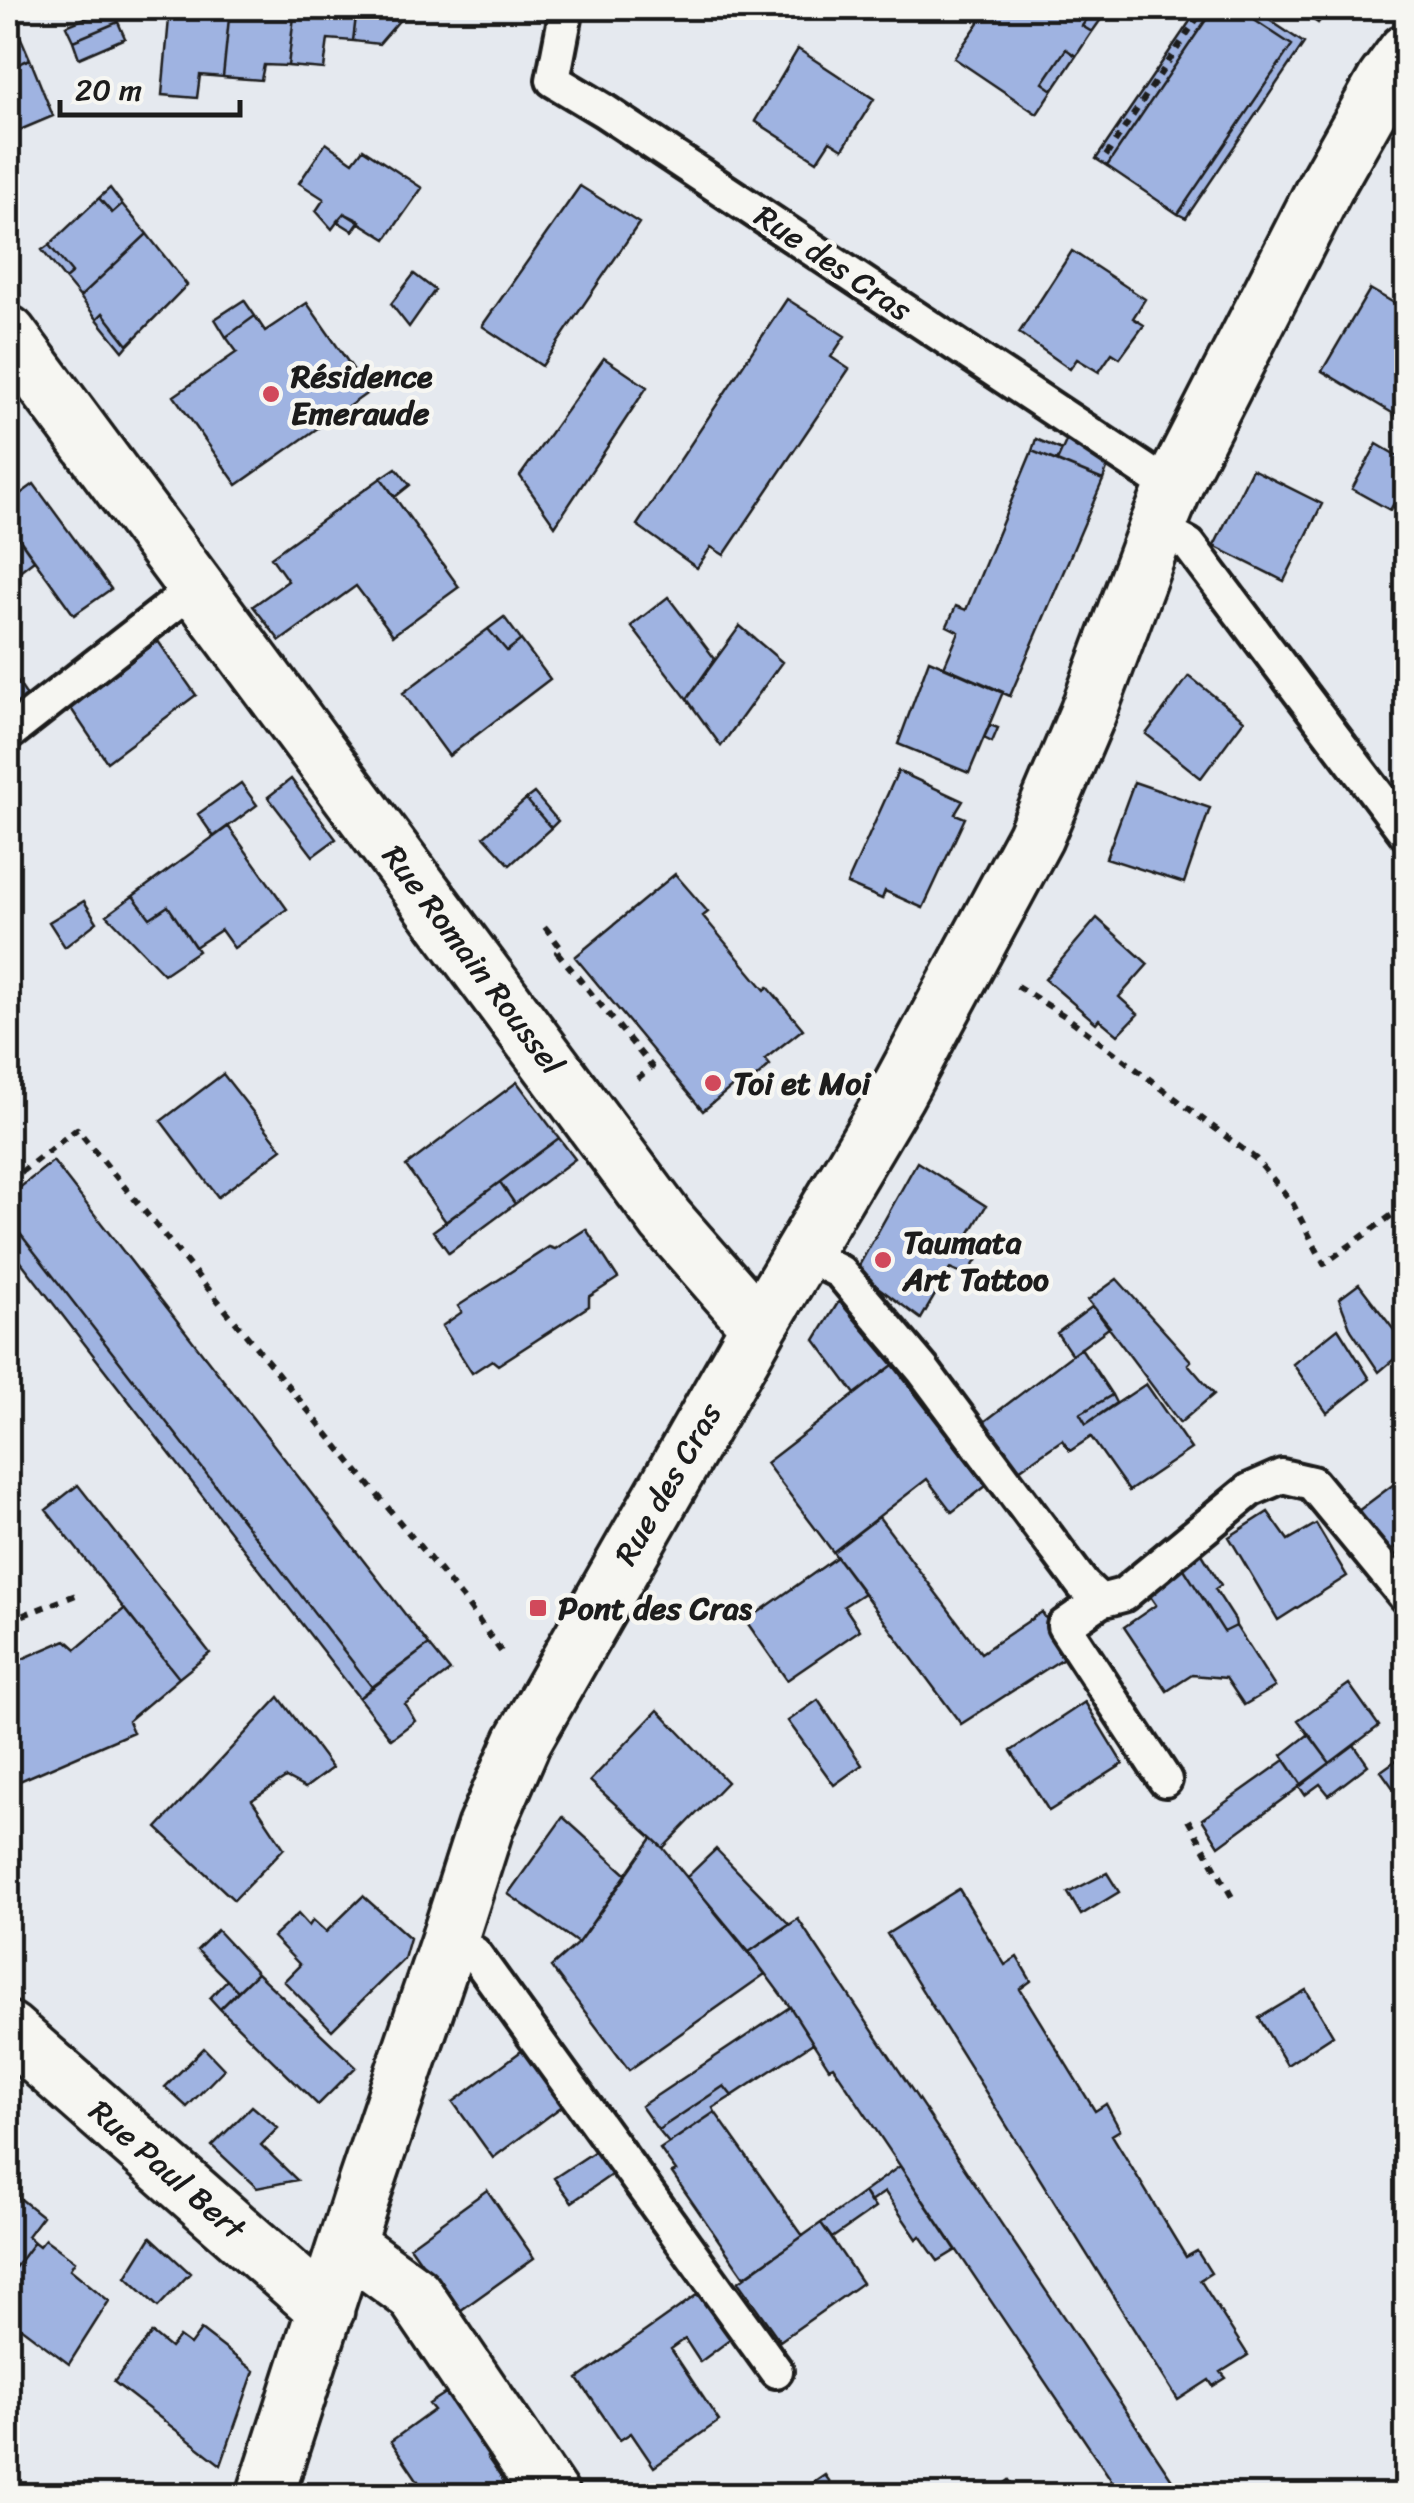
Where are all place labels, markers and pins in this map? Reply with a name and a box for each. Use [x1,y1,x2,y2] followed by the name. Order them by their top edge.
[290,348,433,442] place label: Résidence Emeraude
[260,383,282,405] marker: Résidence Emeraude
[733,1055,872,1112] place label: Toi et Moi
[702,1072,724,1094] marker: Toi et Moi
[901,1214,1049,1308] place label: Taumata Art Tattoo
[872,1249,894,1271] marker: Taumata Art Tattoo
[558,1580,753,1637] place label: Pont des Cras
[527,1597,549,1619] marker: Pont des Cras

